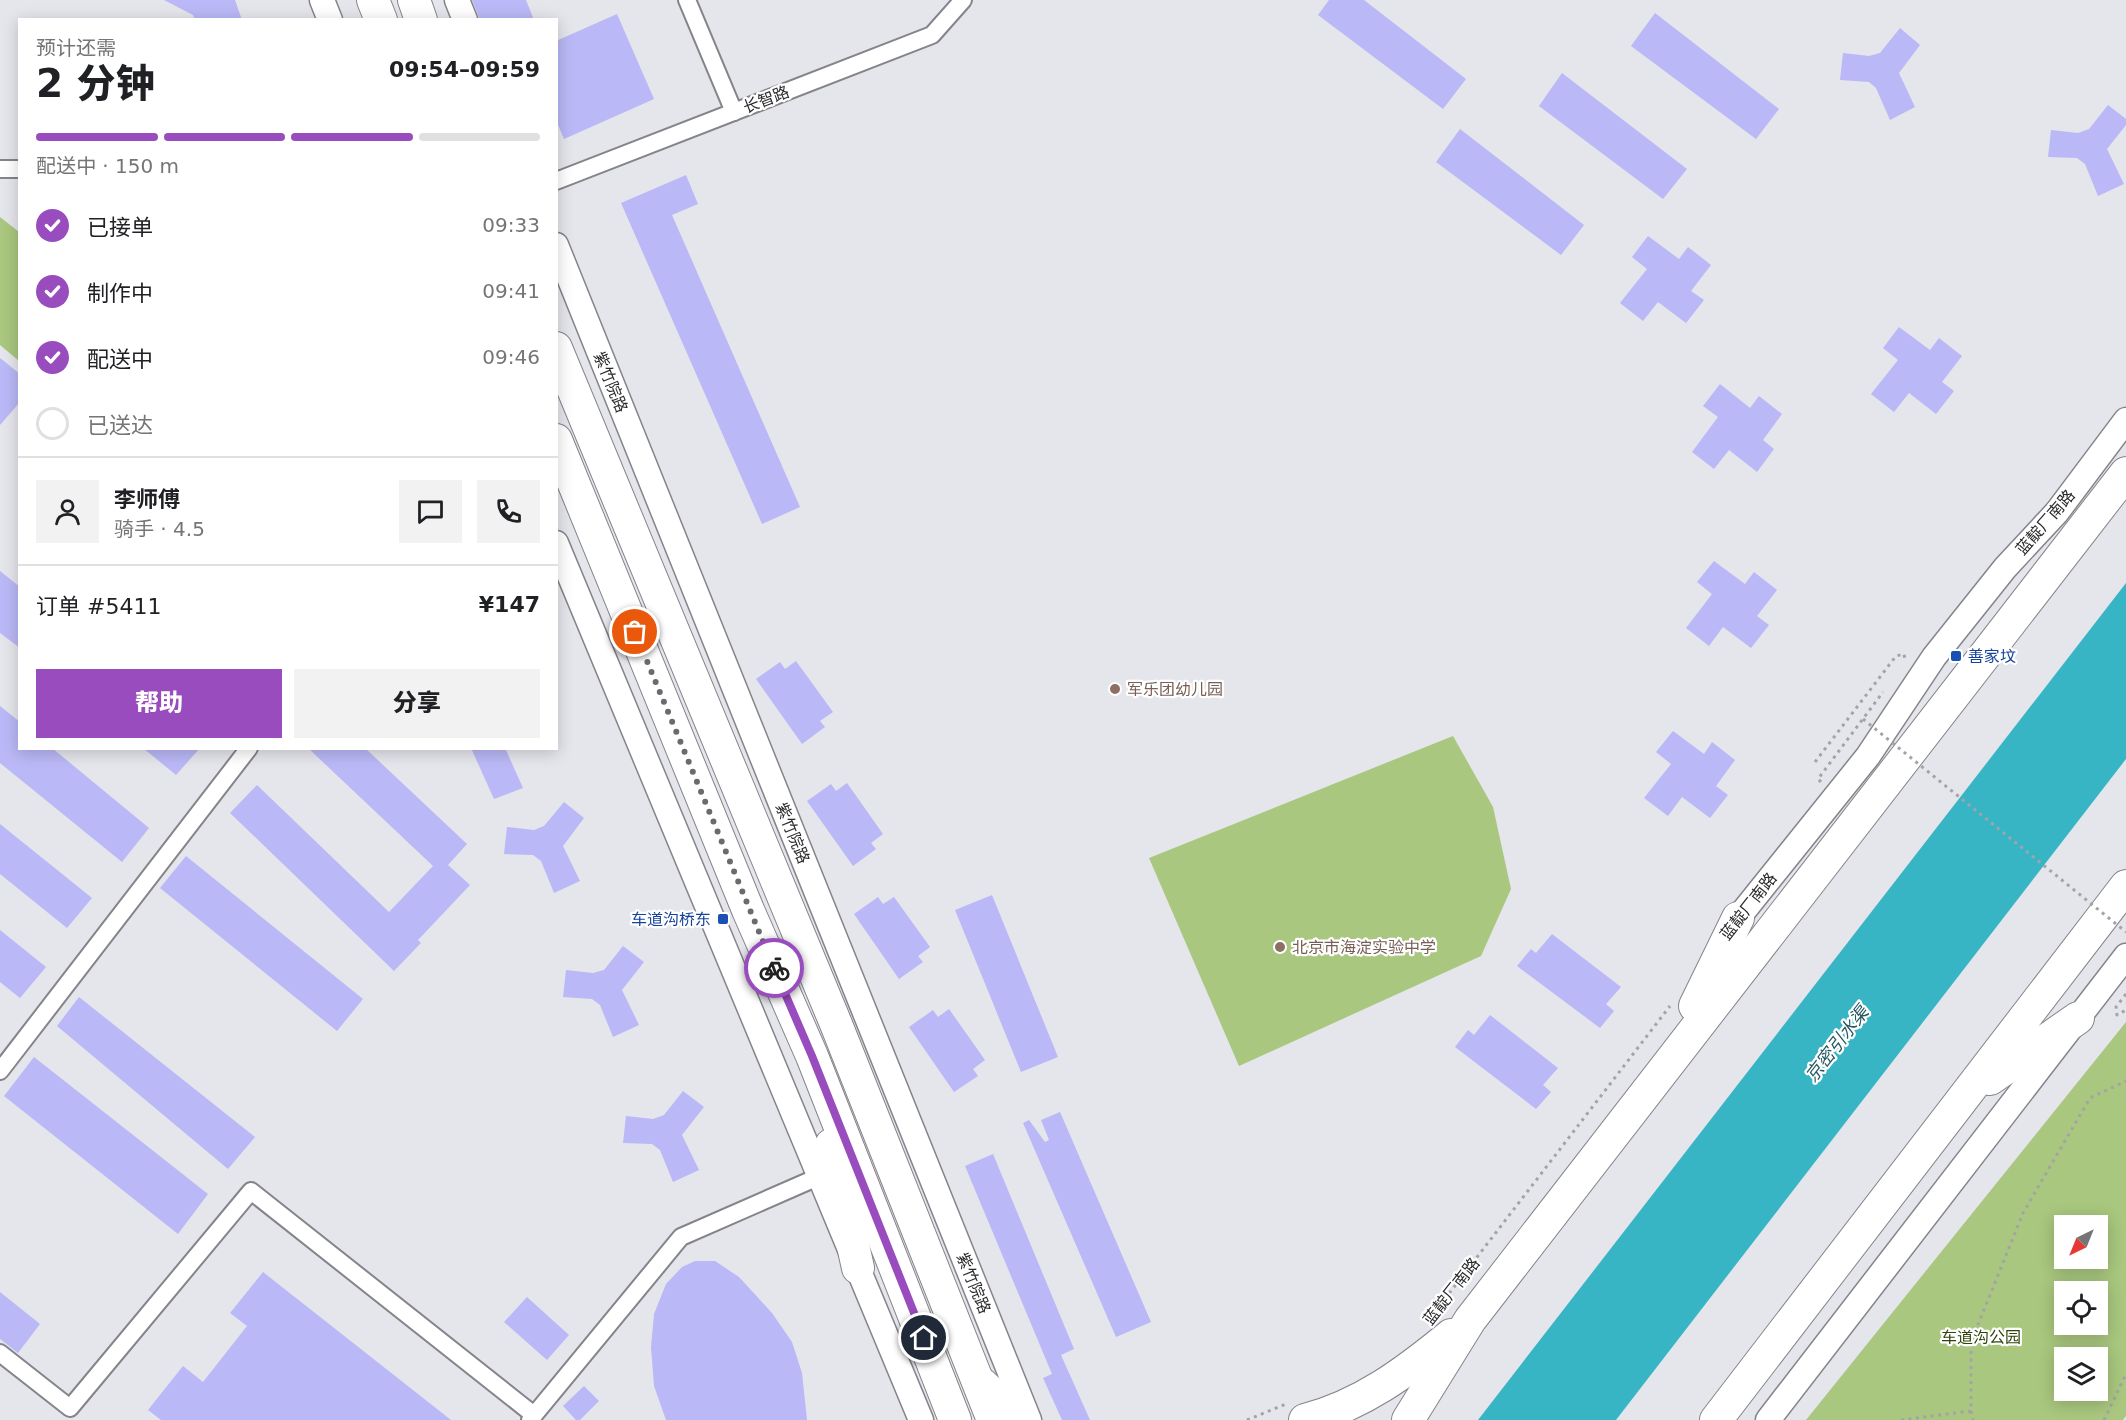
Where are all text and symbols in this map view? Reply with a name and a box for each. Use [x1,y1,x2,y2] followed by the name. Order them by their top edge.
[36,36,116,60] text: 预计还需
[389,57,540,82] text: 09:54–09:59
[36,61,155,106] text: 2 分钟
[740,82,792,117] street label: 长智路
[36,154,179,178] text: 配送中 · 150 m
[36,209,69,242] icon: check
[482,213,540,237] text: 09:33
[87,215,153,240] text: 已接单
[36,275,69,308] icon: check
[482,279,540,303] text: 09:41
[87,281,153,306] text: 制作中
[36,341,69,374] icon: check
[482,345,540,369] text: 09:46
[87,347,153,372] text: 配送中
[590,349,631,415] street label: 紫竹院路
[87,413,153,438] text: 已送达
[36,480,99,543] button: person
[399,480,462,543] button: chat
[477,480,540,543] button: phone
[2012,486,2079,559] street label: 蓝靛厂南路
[114,487,180,512] text: 李师傅
[114,517,205,541] text: 骑手 · 4.5
[479,592,540,617] text: ¥147
[36,594,161,619] text: 订单 #5411
[609,606,660,657] pin
[618,615,651,648] icon: bag
[1968,647,2016,666] place label: 善家坟
[1949,649,1963,663] marker: 善家坟
[36,669,282,738] button: 帮助
[294,669,540,738] button: 分享
[1127,680,1223,699] place label: 军乐团幼儿园
[1108,682,1122,696] marker: 军乐团幼儿园
[772,800,813,866] street label: 紫竹院路
[1716,869,1781,944] street label: 蓝靛厂南路
[631,910,711,929] place label: 车道沟桥东
[716,912,730,926] marker: 车道沟桥东
[744,938,804,998] courier
[1292,938,1436,957] place label: 北京市海淀实验中学
[1273,940,1287,954] marker: 北京市海淀实验中学
[758,952,791,985] icon: bike
[1801,999,1874,1086] water label: 京密引水渠
[2054,1215,2108,1269] north arrow
[2054,1215,2108,1401] map controls
[953,1250,994,1316] street label: 紫竹院路
[1419,1254,1484,1329] street label: 蓝靛厂南路
[2054,1281,2108,1335] button: locate
[898,1312,949,1363] pin
[907,1321,940,1354] icon: home
[1941,1328,2021,1347] park label: 车道沟公园
[2054,1347,2108,1401] button: layers

